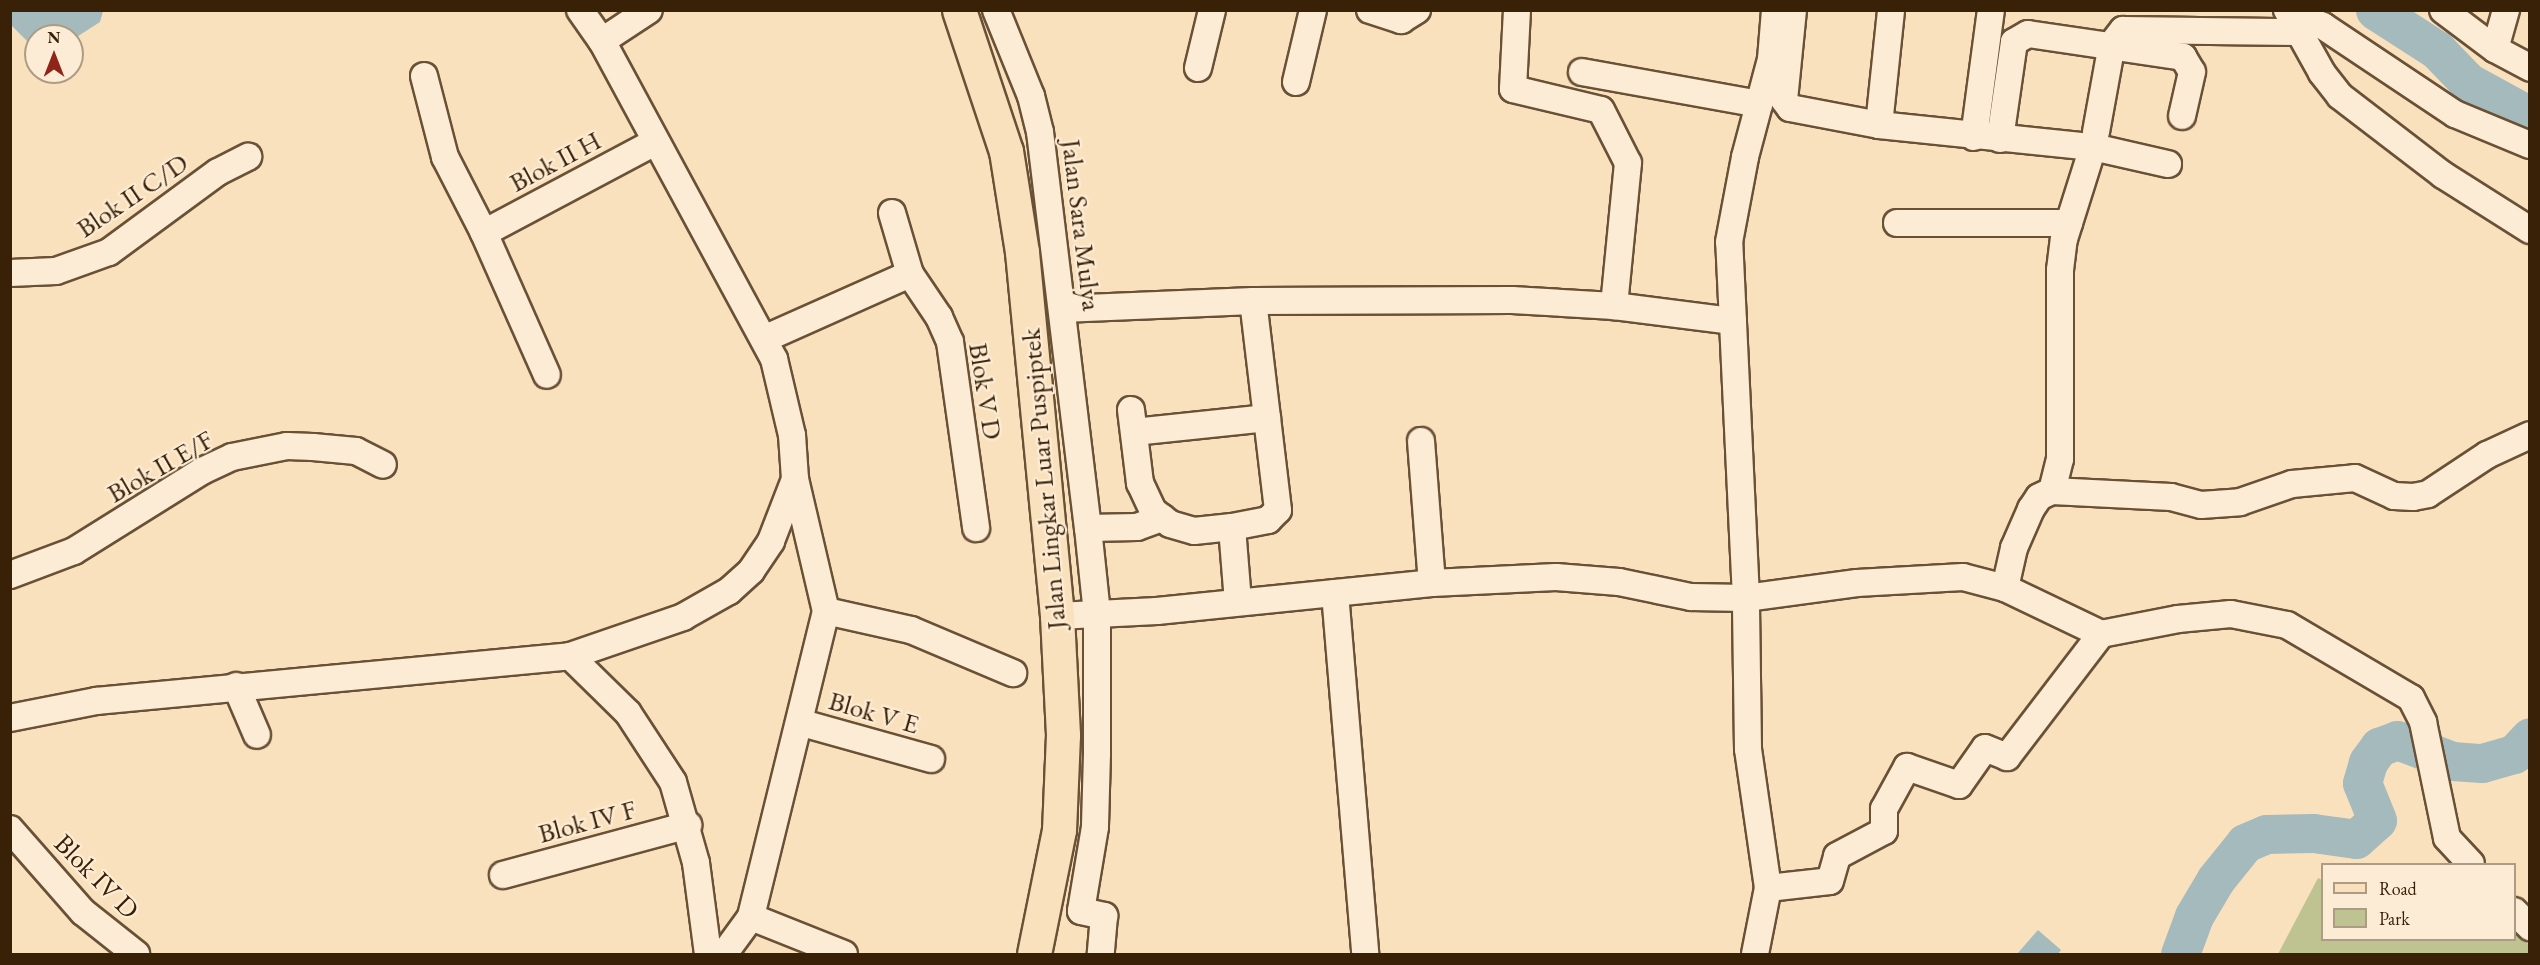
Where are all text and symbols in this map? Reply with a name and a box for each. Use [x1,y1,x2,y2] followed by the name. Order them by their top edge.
[24,24,84,84] north arrow
[48,27,60,48] text: N
[504,123,606,199] street label: Blok II H
[1055,137,1109,313] street label: Jalan Sara Mulya
[70,146,194,244] street label: Blok II C/D
[1014,327,1072,631] street label: Jalan Lingkar Luar Puspiptek
[962,340,1010,442] street label: Blok V D
[101,423,219,509] street label: Blok II E/F
[825,684,923,740] street label: Blok V E
[535,792,639,850] street label: Blok IV F
[48,827,146,925] street label: Blok IV D
[2321,863,2516,941] legend
[2379,877,2417,900] text: Road
[2379,907,2410,930] text: Park

